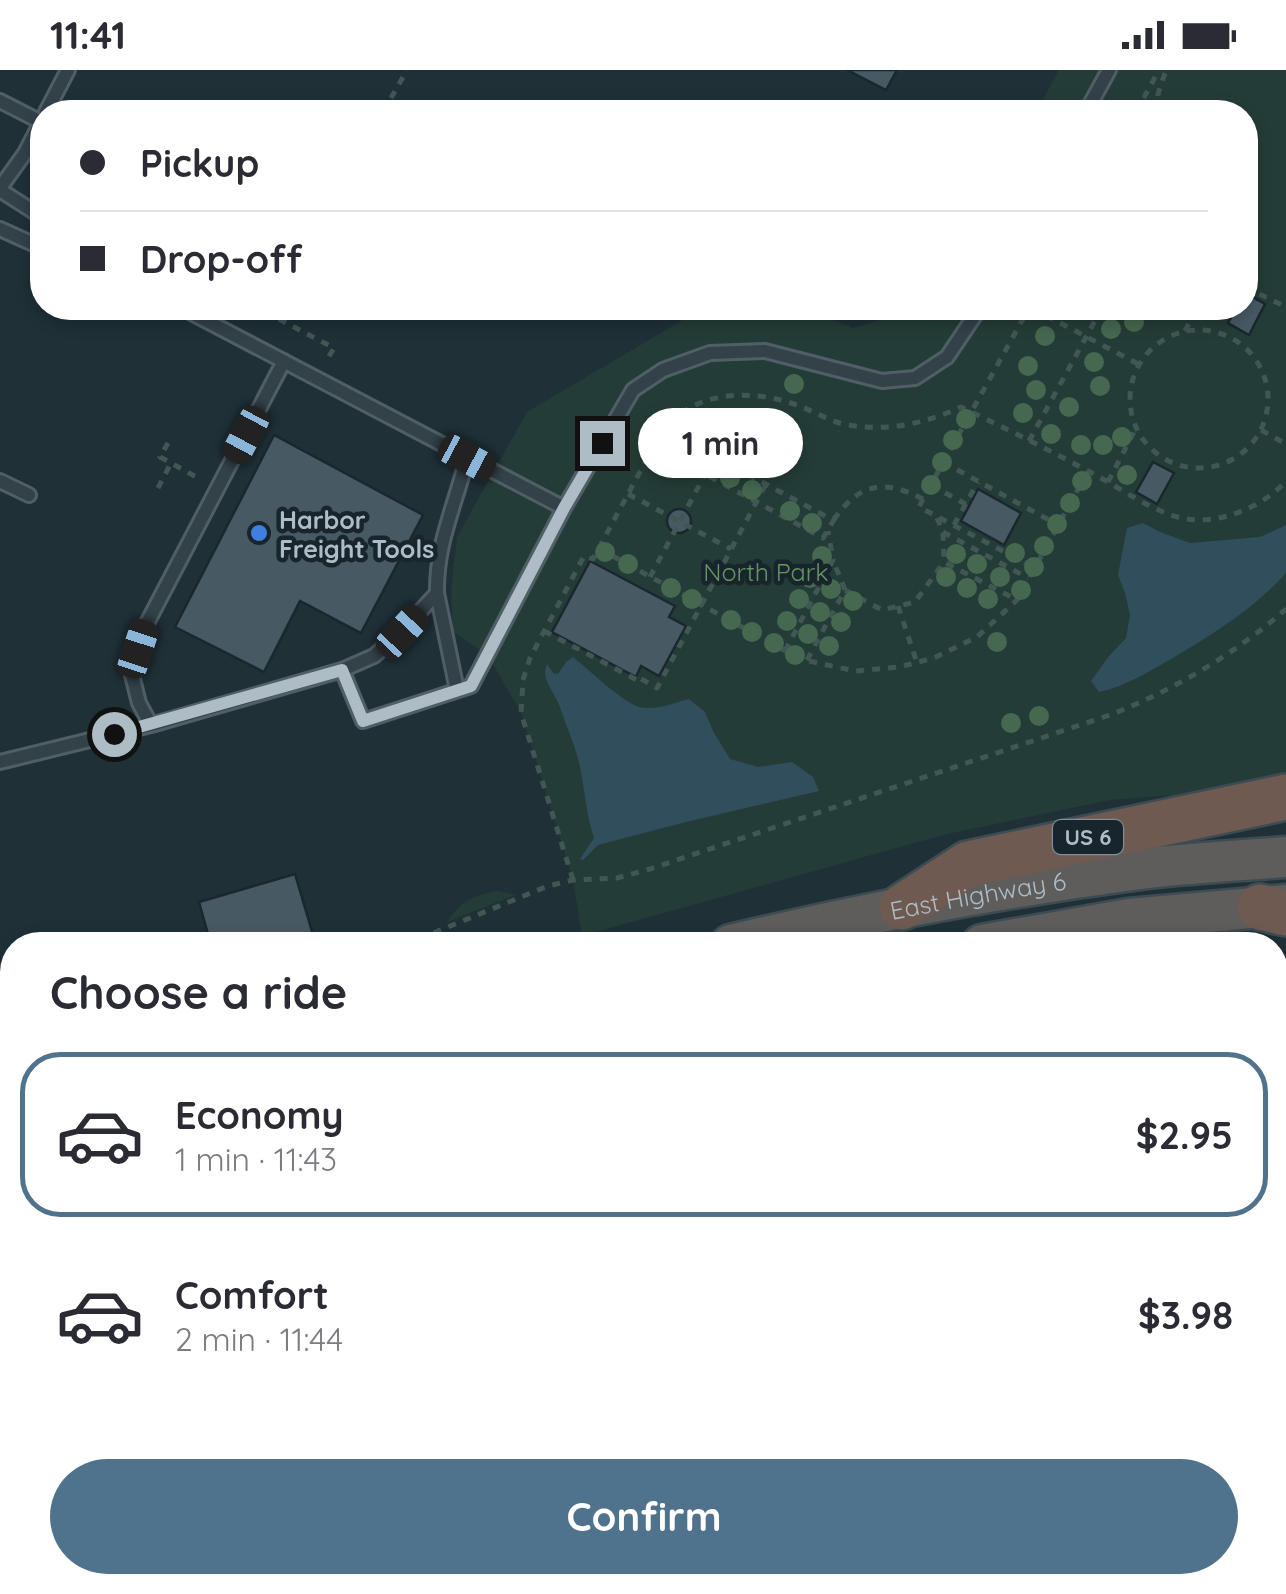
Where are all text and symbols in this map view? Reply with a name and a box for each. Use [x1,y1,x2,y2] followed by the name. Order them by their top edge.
[50,11,126,59] text: 11:41
[140,139,259,187] text: Pickup
[140,235,302,283] text: Drop-off
[219,401,273,469] car
[637,408,802,478] callout: 1 min
[580,421,625,466] route end
[682,423,759,463] text: 1 min
[433,431,501,485] car
[279,504,434,564] place label: Harbor Freight Tools
[248,522,270,544] marker: Harbor Freight Tools
[703,556,829,587] park label: North Park
[371,600,433,664] car
[114,616,162,682] car
[92,712,137,757] route start
[1053,820,1123,854] road number: US 6
[887,864,1068,925] street label: East Highway 6
[50,964,347,1020] text: Choose a ride
[55,1090,145,1180] icon: car
[175,1091,344,1139] text: Economy
[1136,1111,1233,1159] text: $2.95
[175,1139,337,1179] text: 1 min · 11:43
[55,1270,145,1360] icon: car
[175,1271,329,1319] text: Comfort
[1138,1291,1233,1339] text: $3.98
[175,1319,343,1359] text: 2 min · 11:44
[50,1459,1238,1574] button: Confirm

